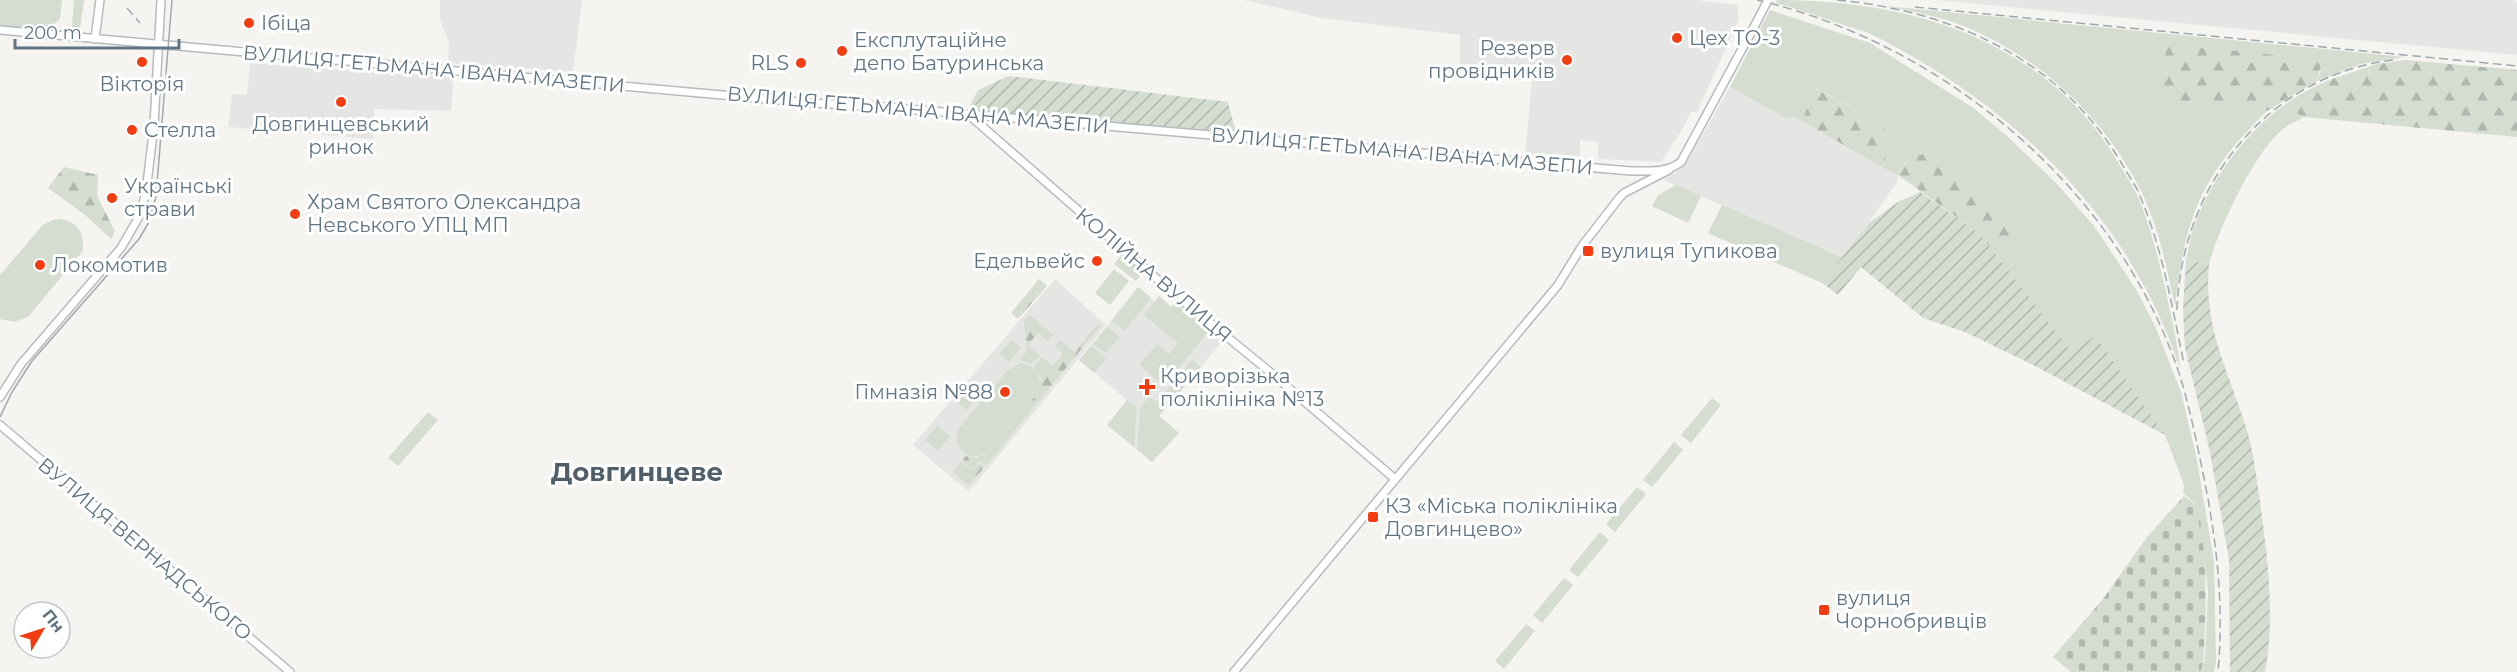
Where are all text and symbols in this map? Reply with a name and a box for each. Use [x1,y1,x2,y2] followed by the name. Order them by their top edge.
[261,11,311,35] place label: Ібіца
[15,12,178,50] scale bar
[242,16,256,30] marker: Ібіца
[24,22,82,44] text: 200 m
[1689,26,1780,50] place label: Цех ТО-3
[854,28,1044,75] place label: Експлутаційне депо Батуринська
[1670,31,1684,45] marker: Цех ТО-3
[1428,36,1555,83] place label: Резерв провідників
[242,40,626,98] street label: ВУЛИЦЯ ГЕТЬМАНА ІВАНА МАЗЕПИ
[835,44,849,58] marker: Експлутаційне депо Батуринська
[751,51,789,75] place label: RLS
[1560,53,1574,67] marker: Резерв провідників
[135,55,149,69] marker: Вікторія
[794,56,808,70] marker: RLS
[100,72,184,96] place label: Вікторія
[726,81,1110,139] street label: ВУЛИЦЯ ГЕТЬМАНА ІВАНА МАЗЕПИ
[334,95,348,109] marker: Довгинцевський ринок
[252,112,430,159] place label: Довгинцевський ринок
[144,118,216,142] place label: Стелла
[1210,122,1594,180] street label: ВУЛИЦЯ ГЕТЬМАНА ІВАНА МАЗЕПИ
[125,123,139,137] marker: Стелла
[124,174,232,221] place label: Українські страви
[307,190,581,237] place label: Храм Святого Олександра Невського УПЦ МП
[105,191,119,205] marker: Українські страви
[1071,203,1237,347] street label: КОЛІЙНА ВУЛИЦЯ
[288,207,302,221] marker: Храм Святого Олександра Невського УПЦ МП
[1600,239,1778,263] place label: вулиця Тупикова
[1581,244,1595,258] marker: вулиця Тупикова
[973,249,1085,273] place label: Едельвейс
[52,253,168,277] place label: Локомотив
[1090,254,1104,268] marker: Едельвейс
[33,258,47,272] marker: Локомотив
[1160,364,1324,411] place label: Криворізька поліклініка №13
[1138,378,1156,396] marker: Криворізька поліклініка №13
[855,380,993,404] place label: Гімназія №88
[998,385,1012,399] marker: Гімназія №88
[33,453,257,645] street label: ВУЛИЦЯ ВЕРНАДСЬКОГО
[551,456,723,488] district label: Довгинцеве
[1385,494,1618,541] place label: КЗ «Міська поліклініка Довгинцево»
[1366,510,1380,524] marker: КЗ «Міська поліклініка Довгинцево»
[1836,586,1987,633] place label: вулиця Чорнобривців
[12,600,72,660] north arrow
[1817,603,1831,617] marker: вулиця Чорнобривців
[38,606,68,636] text: Пн

